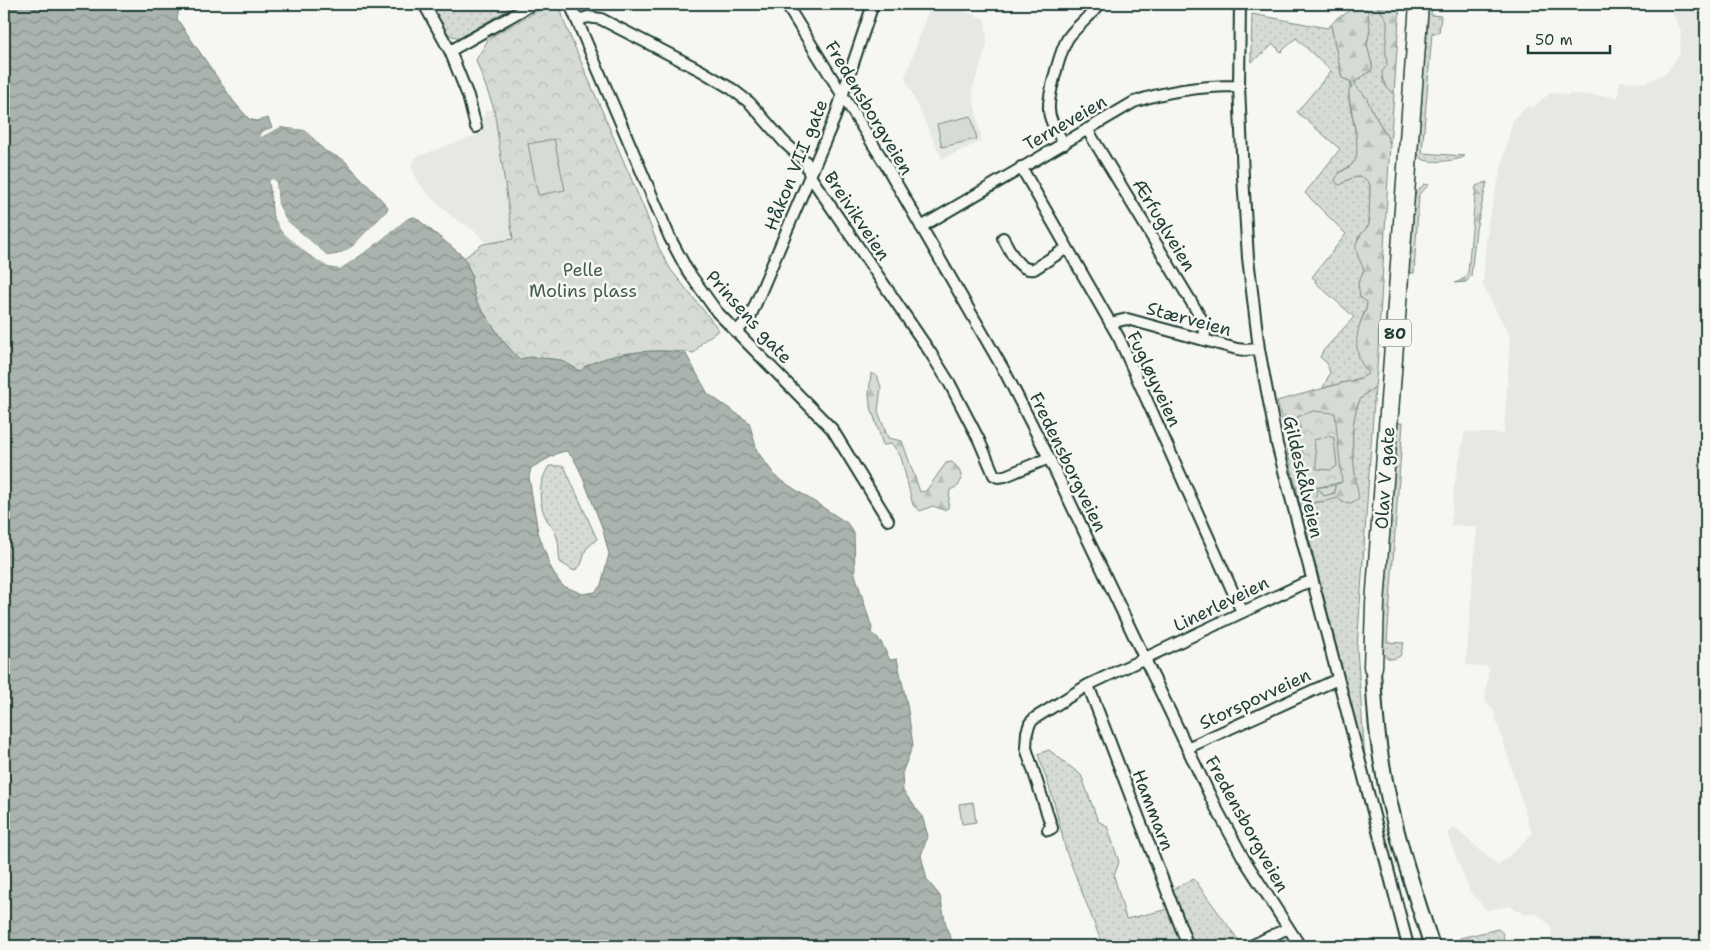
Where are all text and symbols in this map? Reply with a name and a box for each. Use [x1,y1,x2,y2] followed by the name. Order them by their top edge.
[1528,22,1610,54] scale bar
[1535,30,1573,50] text: 50 m
[819,37,919,179] street label: Fredensborgveien
[1019,89,1111,157] street label: Terneveien
[759,96,833,234] street label: Håkon VII gate
[818,167,896,265] street label: Breivikveien
[1127,174,1201,276] street label: Ærfuglveien
[529,258,637,303] park label: Pelle Molins plass
[701,265,797,369] street label: Prinsens gate
[1144,296,1234,342] street label: Stærveien
[1379,319,1411,346] road number: 80
[1121,327,1187,431] street label: Fugløyveien
[1024,388,1112,536] street label: Fredensborgveien
[1277,414,1329,540] street label: Gildeskålveien
[1369,426,1401,530] street label: Olav V gate
[1169,571,1273,637] street label: Linerleveien
[1195,663,1315,735] street label: Storspovveien
[1200,752,1294,896] street label: Fredensborgveien
[1127,766,1179,854] street label: Hammarn

